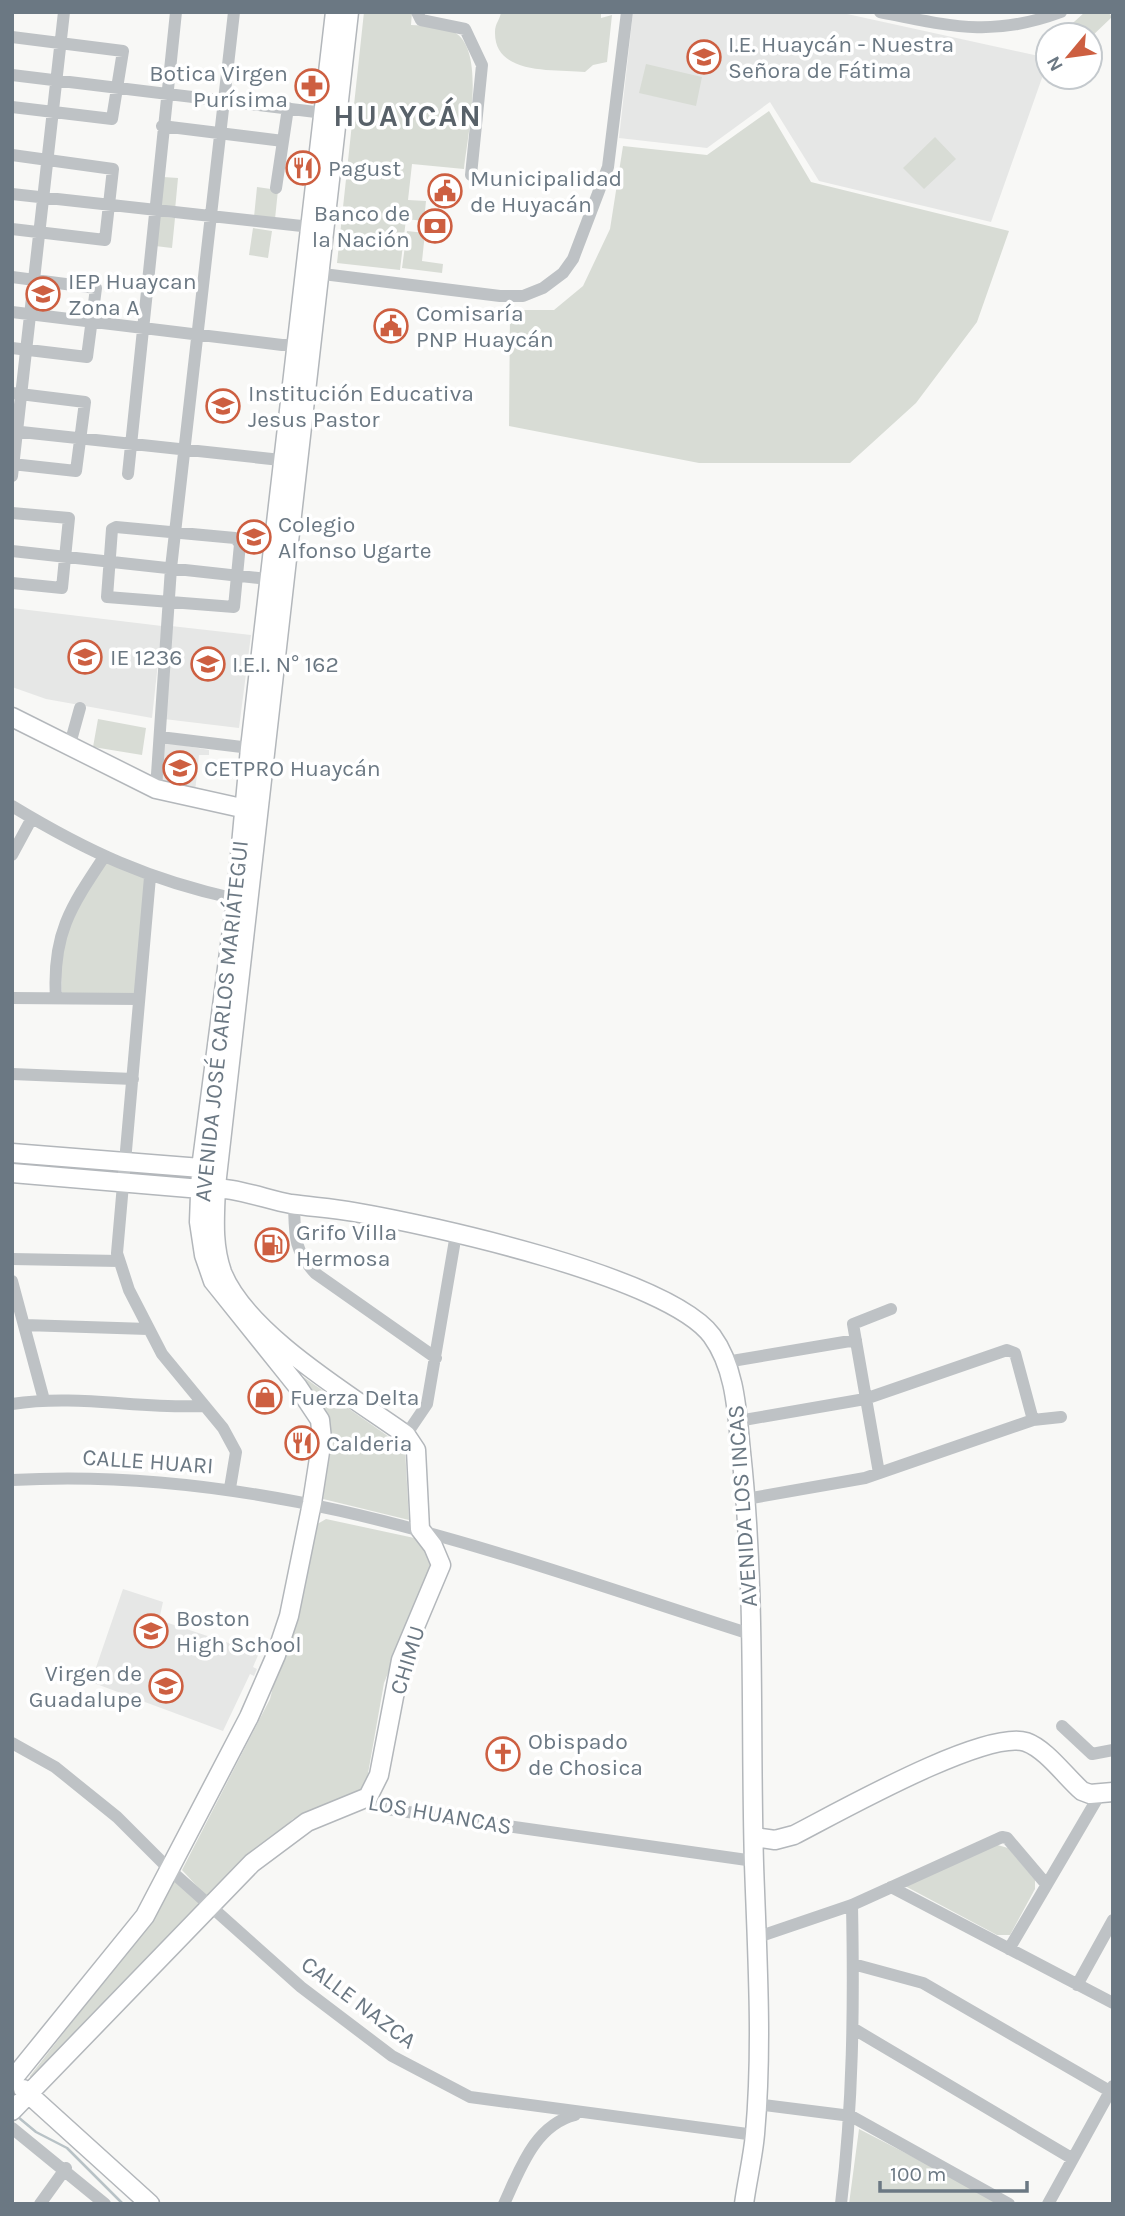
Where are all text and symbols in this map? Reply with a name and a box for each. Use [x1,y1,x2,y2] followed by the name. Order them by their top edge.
[1034,21,1104,91] north arrow
[728,31,954,84] place label: I.E. Huaycán - Nuestra Señora de Fátima
[685,38,723,76] school or university icon: I.E. Huaycán - Nuestra Señora de Fátima
[1042,52,1068,75] text: N
[149,60,288,113] place label: Botica Virgen Purísima
[293,67,331,105] pharmacy icon: Botica Virgen Purísima
[333,96,483,134] district label: HUAYCÁN
[284,149,322,187] restaurant icon: Pagust
[328,155,401,182] place label: Pagust
[470,165,622,218] place label: Municipalidad de Huyacán
[426,172,464,210] public building icon: Municipalidad de Huyacán
[312,200,410,253] place label: Banco de la Nación
[416,207,454,245] bank icon: Banco de la Nación
[68,268,197,321] place label: IEP Huaycan Zona A
[24,275,62,313] school or university icon: IEP Huaycan Zona A
[416,300,554,353] place label: Comisaría PNP Huaycán
[372,307,410,345] public building icon: Comisaría PNP Huaycán
[248,380,474,433] place label: Institución Educativa Jesus Pastor
[204,387,242,425] school or university icon: Institución Educativa Jesus Pastor
[278,511,432,564] place label: Colegio Alfonso Ugarte
[235,518,273,556] school or university icon: Colegio Alfonso Ugarte
[66,638,104,676] school or university icon: IE 1236
[110,644,183,671] place label: IE 1236
[189,645,227,683] school or university icon: I.E.I. N° 162
[232,651,339,678] place label: I.E.I. N° 162
[161,749,199,787] school or university icon: CETPRO Huaycán
[204,755,381,782] place label: CETPRO Huaycán
[189,839,254,1203] street label: AVENIDA JOSÉ CARLOS MARIÁTEGUI
[296,1219,397,1272] place label: Grifo Villa Hermosa
[253,1226,291,1264] fuel station icon: Grifo Villa Hermosa
[246,1378,284,1416] shop icon: Fuerza Delta
[290,1384,419,1411] place label: Fuerza Delta
[722,1404,763,1608] street label: AVENIDA LOS INCAS
[283,1424,321,1462] restaurant icon: Calderia
[326,1430,412,1457] place label: Calderia
[82,1443,214,1480] street label: CALLE HUARI
[176,1605,302,1658] place label: Boston High School
[132,1612,170,1650] school or university icon: Boston High School
[384,1623,431,1698] street label: CHIMU
[29,1660,142,1713] place label: Virgen de Guadalupe
[147,1667,185,1705] school or university icon: Virgen de Guadalupe
[528,1728,643,1781] place label: Obispado de Chosica
[484,1735,522,1773] church icon: Obispado de Chosica
[366,1789,514,1840] street label: LOS HUANCAS
[296,1950,422,2054] street label: CALLE NAZCA
[880,2150,1027,2194] scale bar
[890,2162,947,2186] text: 100 m

